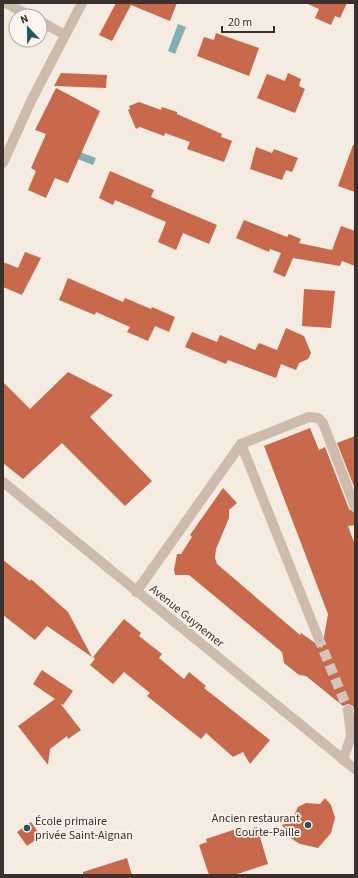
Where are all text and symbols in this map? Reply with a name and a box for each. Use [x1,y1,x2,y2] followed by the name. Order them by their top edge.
[8,8,48,48] north arrow
[222,8,274,34] scale bar
[18,11,31,28] text: N
[228,14,252,31] text: 20 m
[146,581,228,652] street label: Avenue Guynemer
[212,810,300,841] place label: Ancien restaurant Courte-Paille
[35,813,133,844] place label: École primaire privée Saint-Aignan
[303,820,313,830] marker: Ancien restaurant Courte-Paille
[22,823,32,833] marker: École primaire privée Saint-Aignan

